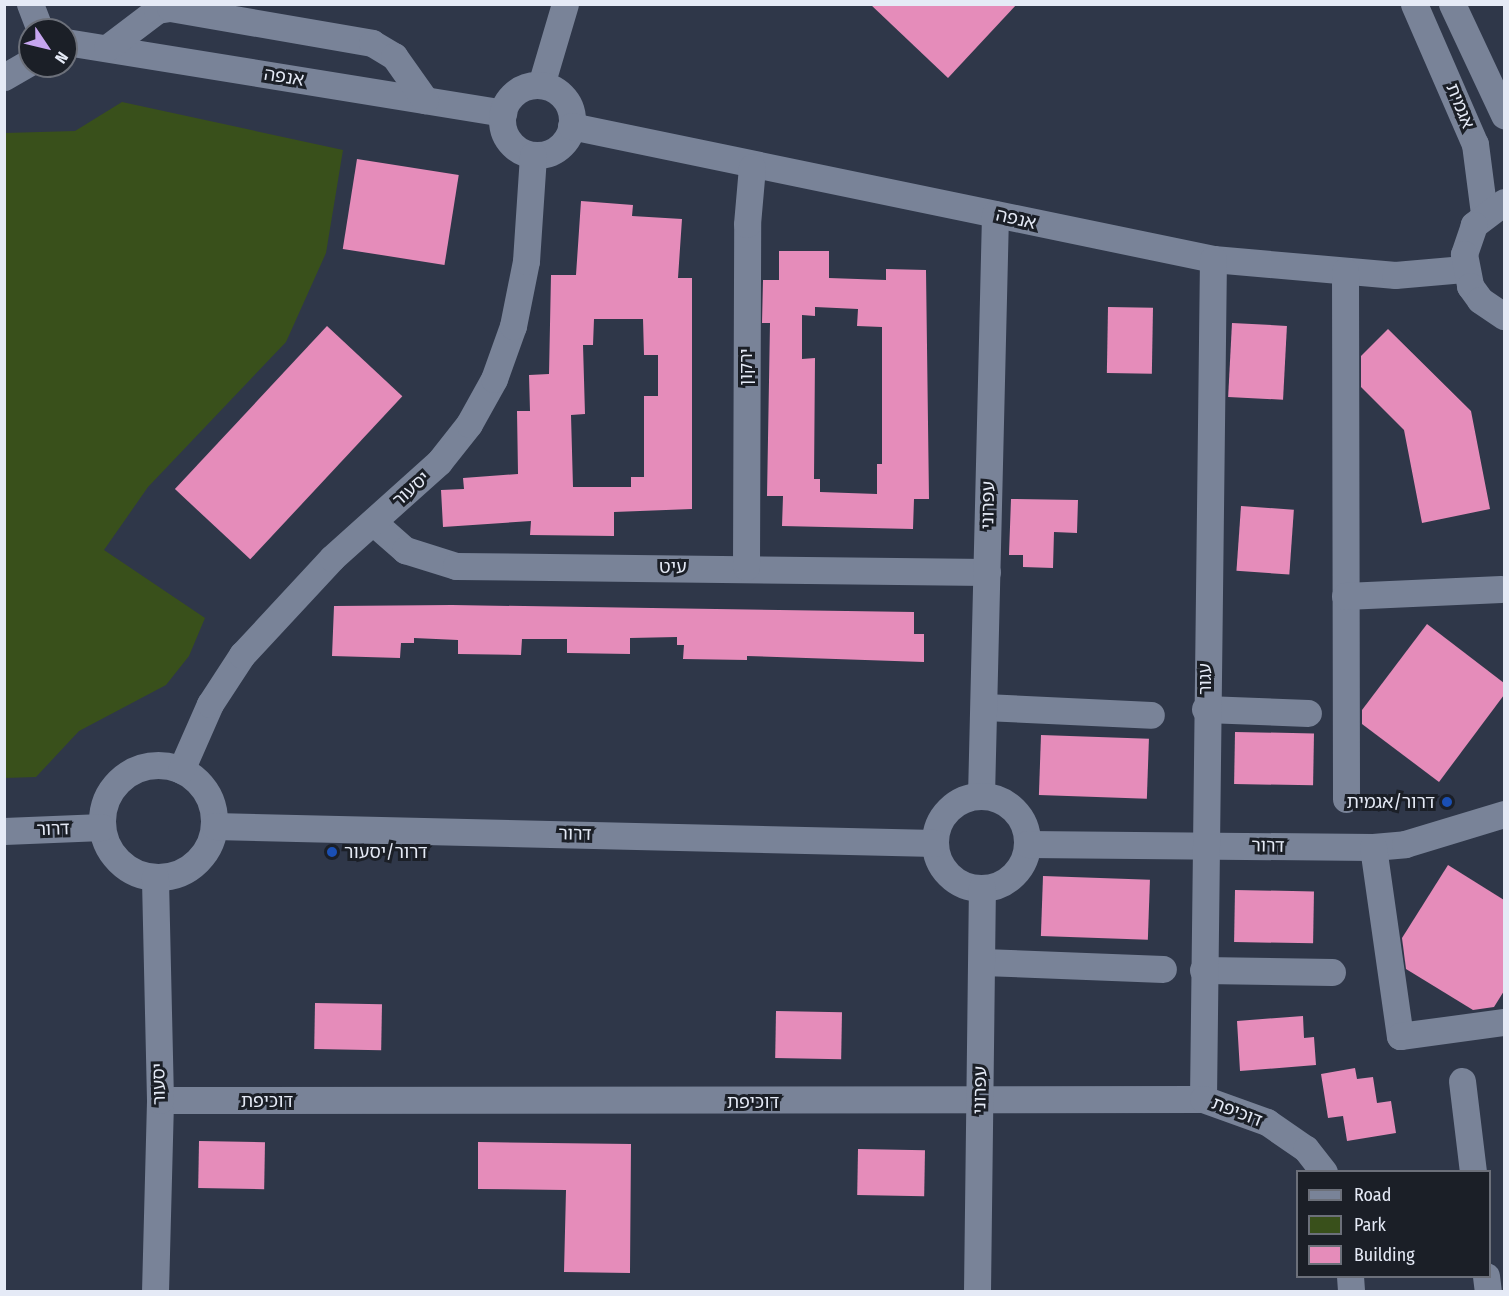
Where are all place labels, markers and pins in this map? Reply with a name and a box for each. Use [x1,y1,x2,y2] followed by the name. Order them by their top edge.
[1347,791,1435,813] place label: דרור/אגמית
[1440,795,1454,809] marker: דרור/אגמית
[344,841,428,863] place label: דרור/יסעור
[325,845,339,859] marker: דרור/יסעור

